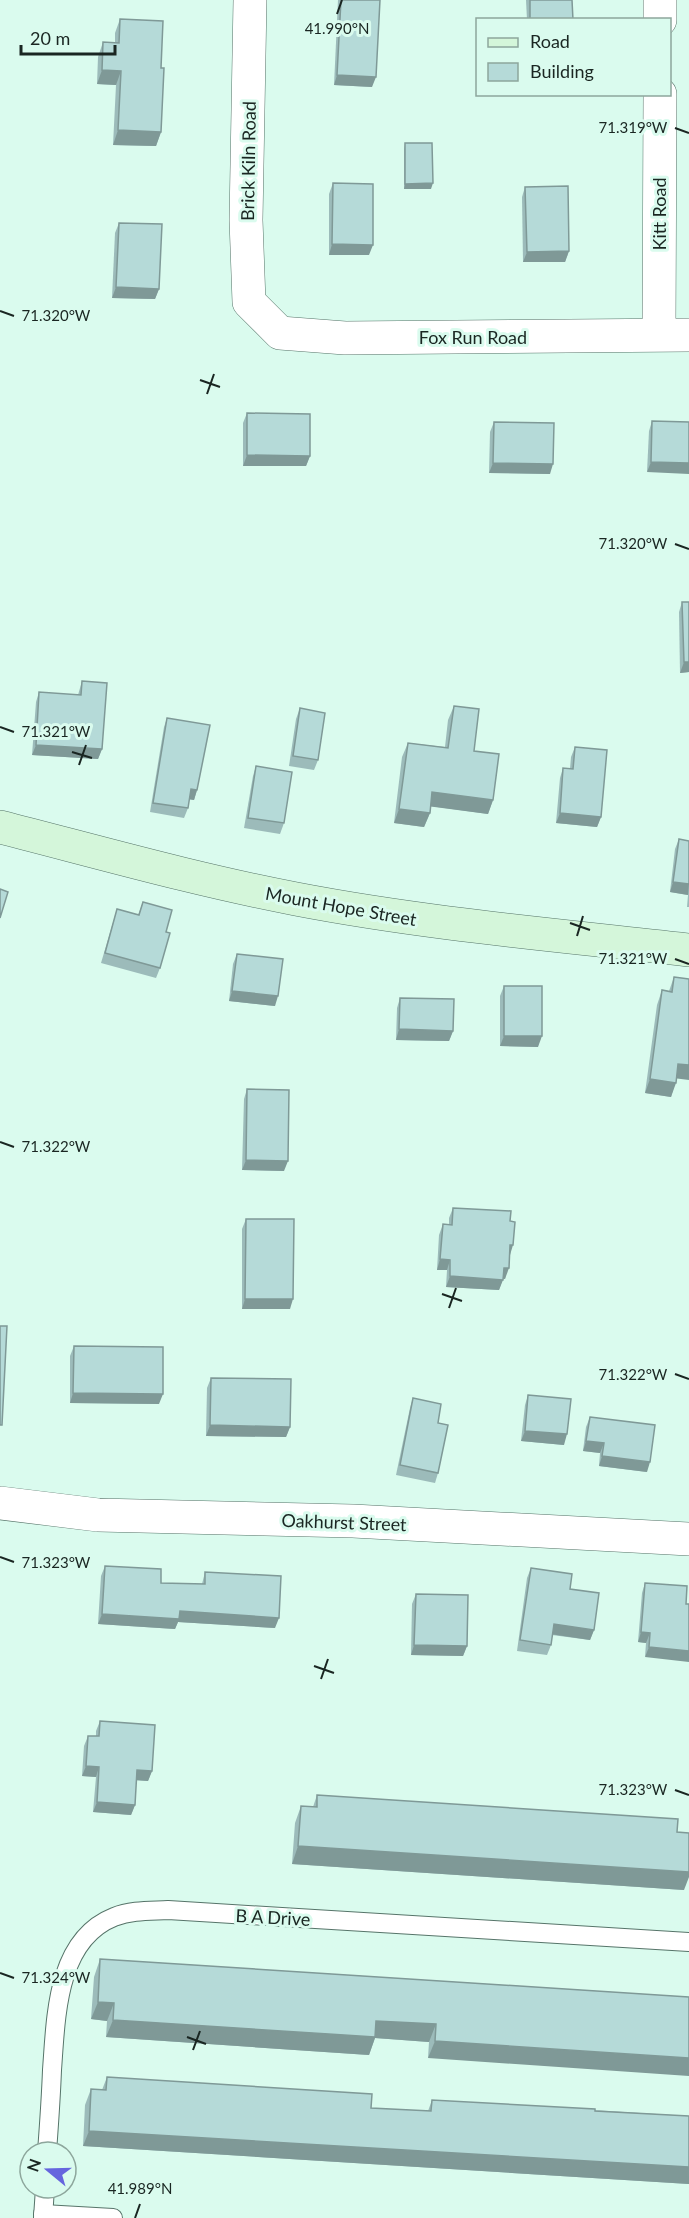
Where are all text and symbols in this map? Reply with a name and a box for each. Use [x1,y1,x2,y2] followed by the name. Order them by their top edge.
[21,18,116,56] scale bar
[476,18,671,96] legend
[305,19,369,37] text: 41.990°N
[30,27,70,49] text: 20 m
[530,30,570,52] text: Road
[530,60,594,82] text: Building
[236,101,260,221] street label: Brick Kiln Road
[599,118,668,136] text: 71.319°W
[648,177,670,251] street label: Kitt Road
[22,306,91,324] text: 71.320°W
[419,326,527,348] street label: Fox Run Road
[599,534,668,552] text: 71.320°W
[22,722,91,740] text: 71.321°W
[264,882,419,930] street label: Mount Hope Street
[599,949,668,967] text: 71.321°W
[22,1137,91,1155] text: 71.322°W
[599,1365,668,1383] text: 71.322°W
[281,1509,407,1535] street label: Oakhurst Street
[22,1553,91,1571] text: 71.323°W
[599,1780,668,1798] text: 71.323°W
[235,1904,311,1930] street label: B A Drive
[22,1968,91,1986] text: 71.324°W
[18,2140,78,2200] north arrow
[22,2156,44,2174] text: N
[108,2179,172,2197] text: 41.989°N

